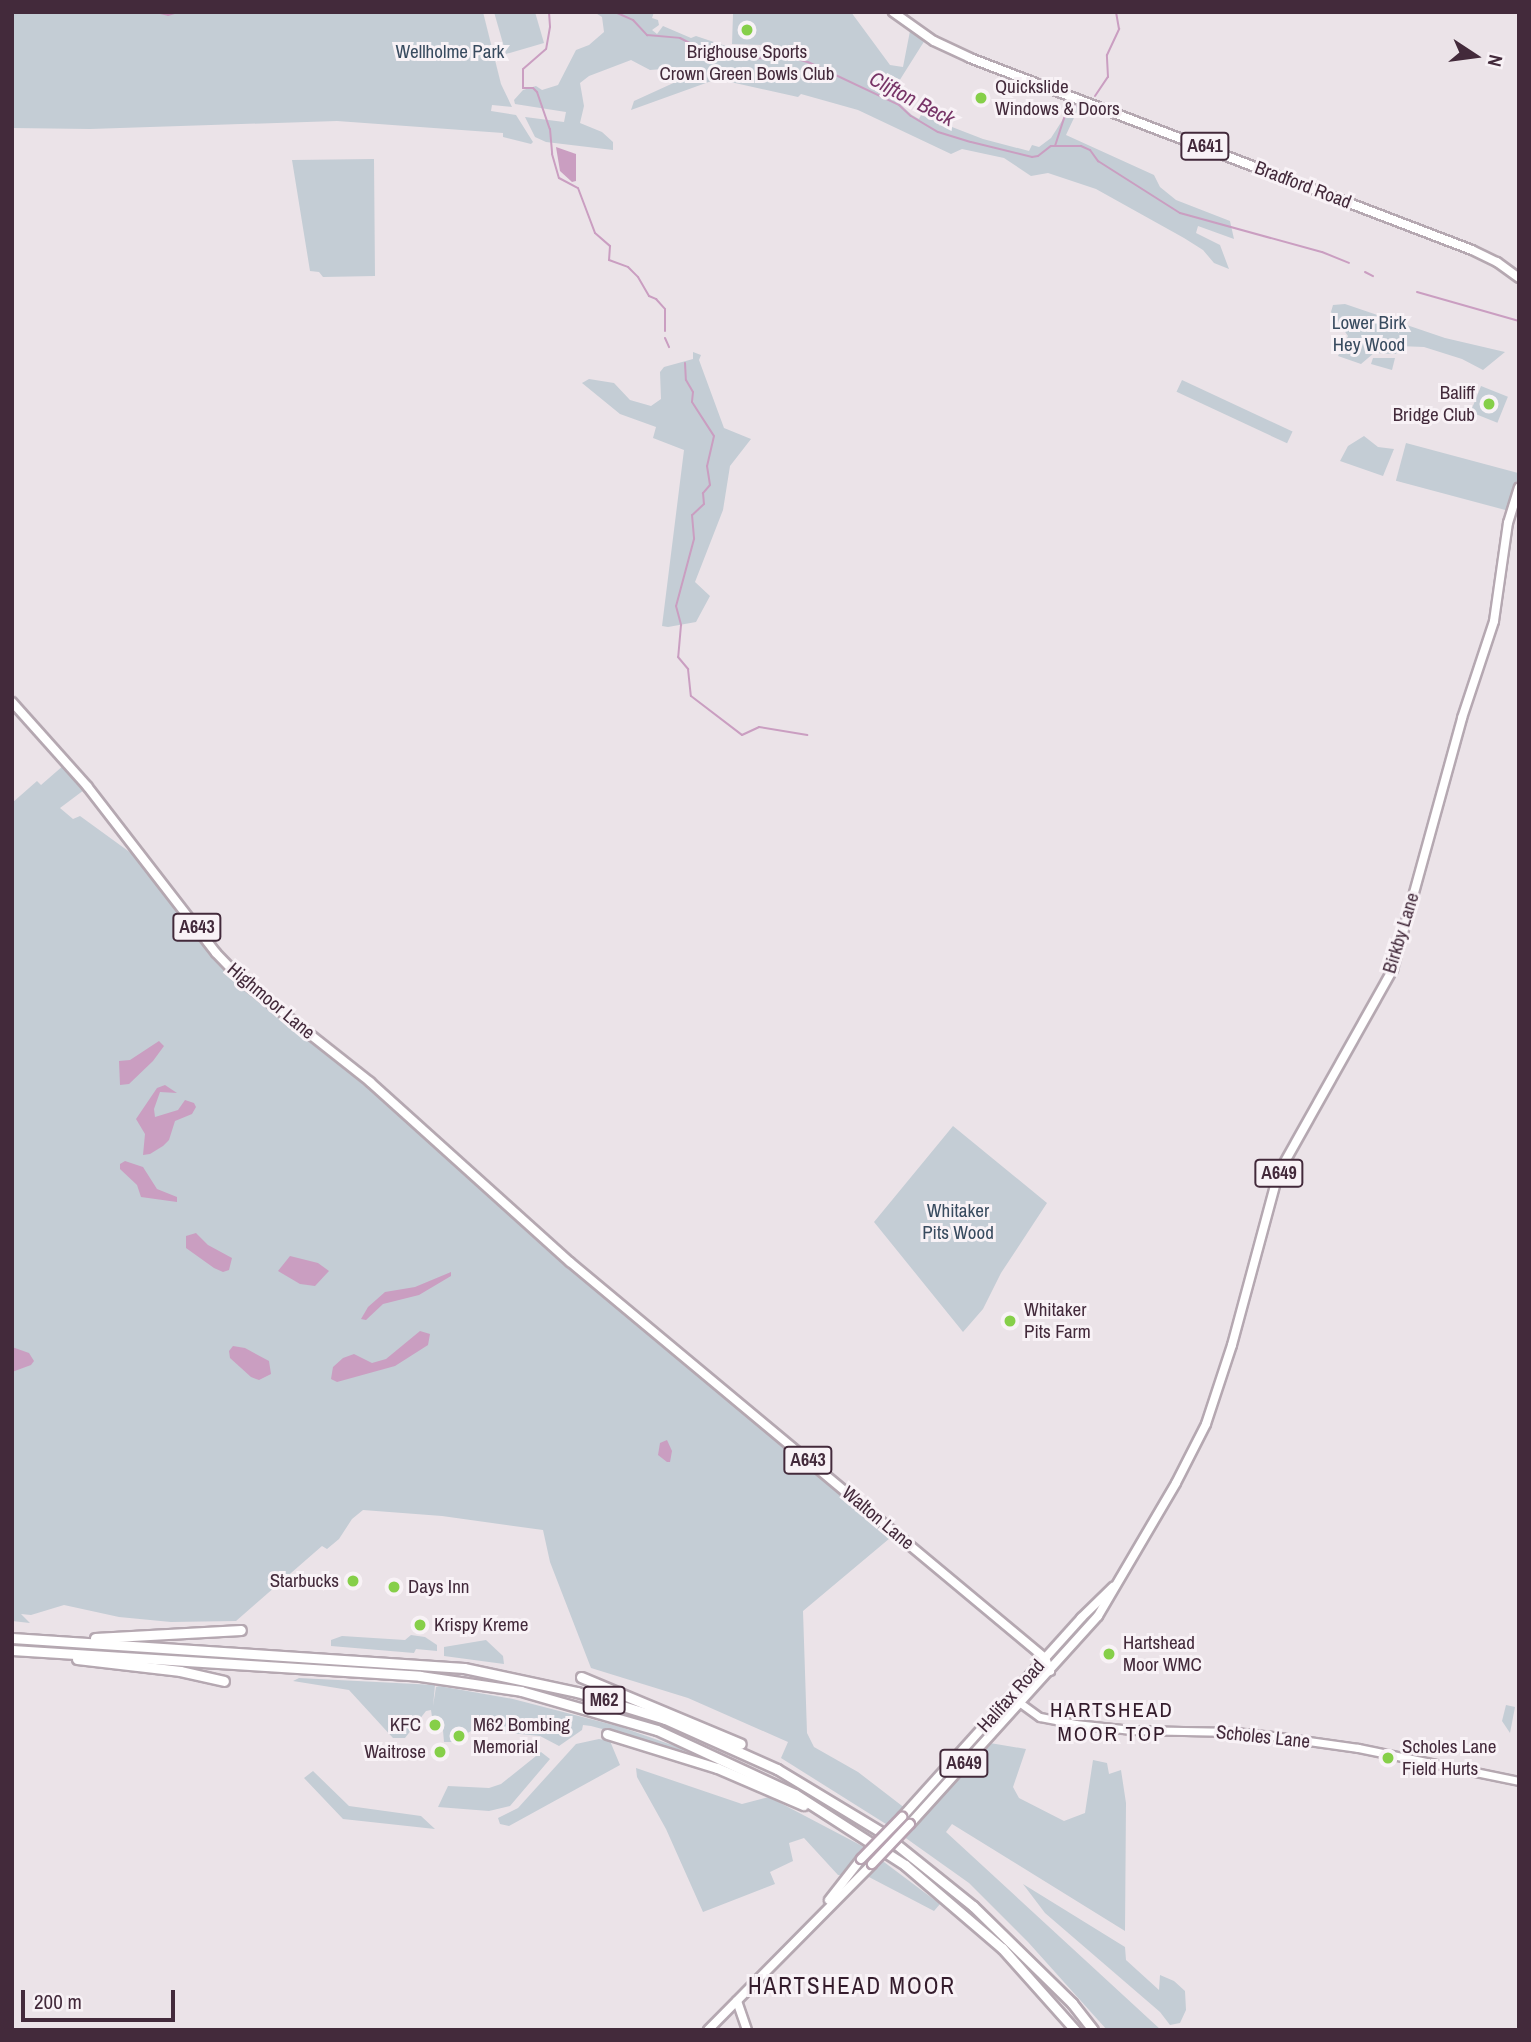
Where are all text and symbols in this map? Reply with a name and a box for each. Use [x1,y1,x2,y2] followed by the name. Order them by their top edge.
[1440,21,1510,91] north arrow
[739,22,755,38] marker: Brighouse Sports Crown Green Bowls Club
[396,41,504,63] park label: Wellholme Park
[660,41,834,85] place label: Brighouse Sports Crown Green Bowls Club
[1482,52,1509,69] text: N
[865,66,959,132] water label: Clifton Beck
[995,76,1120,120] place label: Quickslide Windows & Doors
[973,90,989,106] marker: Quickslide Windows & Doors
[1179,132,1231,160] road number: A641
[1252,156,1354,214] street label: Bradford Road
[1332,312,1406,356] park label: Lower Birk Hey Wood
[1393,382,1475,426] place label: Baliff Bridge Club
[1481,396,1497,412] marker: Baliff Bridge Club
[1378,890,1424,976] street label: Birkby Lane
[171,912,223,942] road number: A643
[223,958,319,1044] street label: Highmoor Lane
[1253,1158,1305,1188] road number: A649
[922,1200,994,1244] park label: Whitaker Pits Wood
[1024,1299,1091,1343] place label: Whitaker Pits Farm
[1002,1313,1018,1329] marker: Whitaker Pits Farm
[782,1446,834,1475] road number: A643
[837,1481,919,1555] street label: Walton Lane
[270,1570,339,1592] place label: Starbucks
[345,1573,361,1589] marker: Starbucks
[408,1576,469,1598] place label: Days Inn
[386,1579,402,1595] marker: Days Inn
[434,1614,528,1636] place label: Krispy Kreme
[412,1617,428,1633] marker: Krispy Kreme
[1123,1632,1202,1676] place label: Hartshead Moor WMC
[1101,1646,1117,1662] marker: Hartshead Moor WMC
[972,1655,1050,1737] street label: Halifax Road
[581,1686,627,1714] road number: M62
[1051,1697,1173,1747] district label: HARTSHEAD MOOR TOP
[390,1714,421,1736] place label: KFC
[473,1714,570,1758] place label: M62 Bombing Memorial
[427,1717,443,1733] marker: KFC
[1215,1721,1311,1753] street label: Scholes Lane
[451,1728,467,1744] marker: M62 Bombing Memorial
[1402,1736,1496,1780] place label: Scholes Lane Field Hurts
[364,1741,426,1763] place label: Waitrose
[432,1744,448,1760] marker: Waitrose
[938,1748,990,1778] road number: A649
[1380,1750,1396,1766] marker: Scholes Lane Field Hurts
[750,1972,954,2000] district label: HARTSHEAD MOOR
[24,1976,178,2020] scale bar
[34,1987,82,2016] text: 200 m

